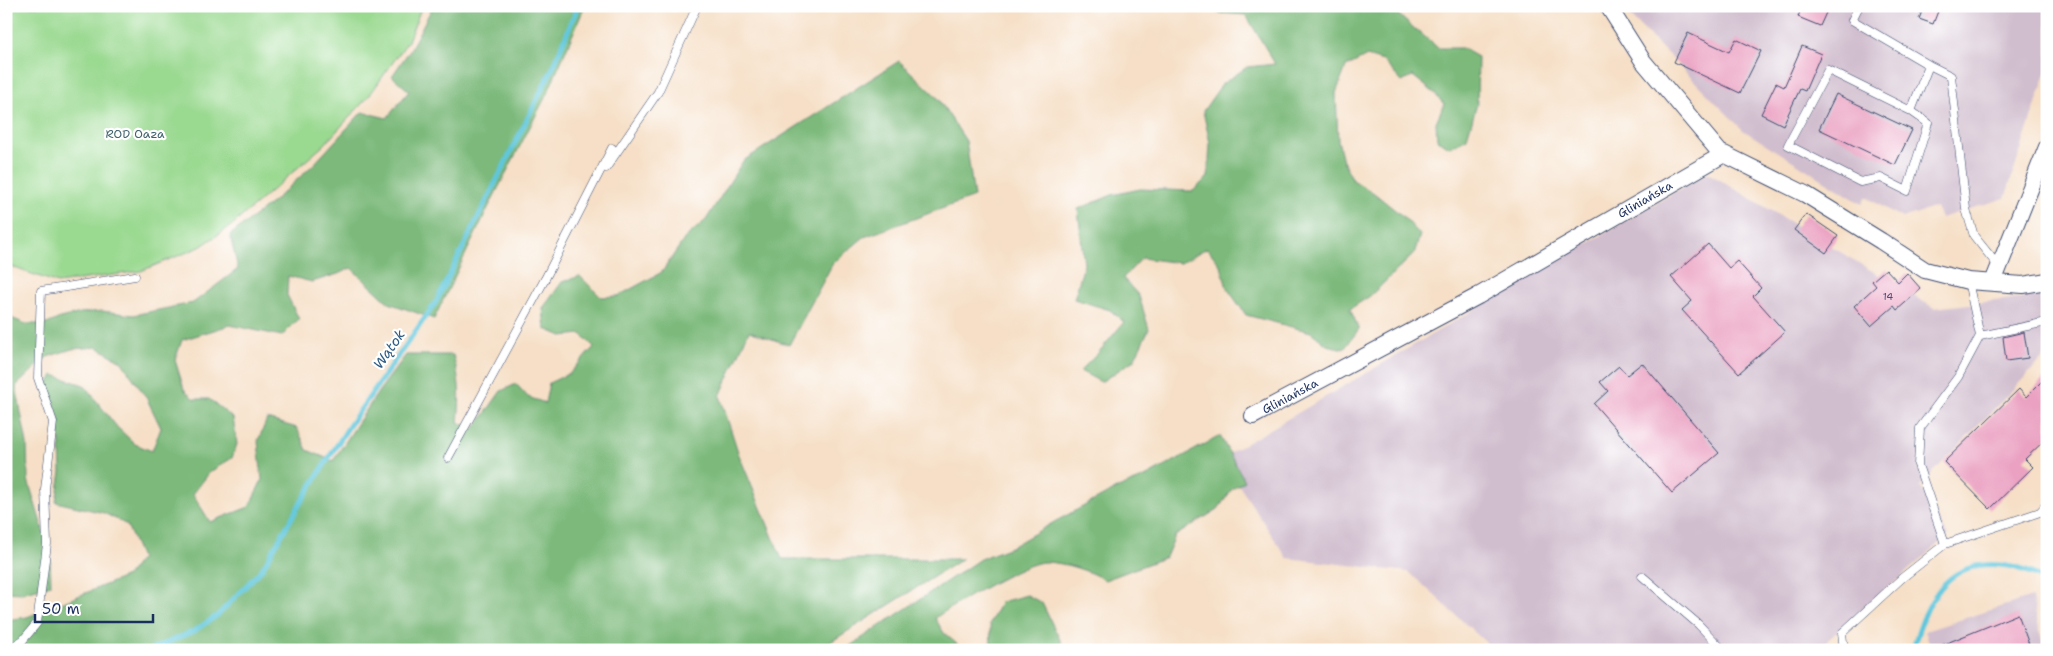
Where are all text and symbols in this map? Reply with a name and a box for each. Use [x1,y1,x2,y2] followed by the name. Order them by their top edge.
[105,126,165,142] park label: ROD Oaza
[1615,177,1676,222] street label: Gliniańska
[1883,290,1893,303] house number: 14
[369,326,409,372] water label: Wątok
[1259,375,1321,418] street label: Gliniańska
[35,591,152,623] scale bar
[42,599,80,619] text: 50 m

